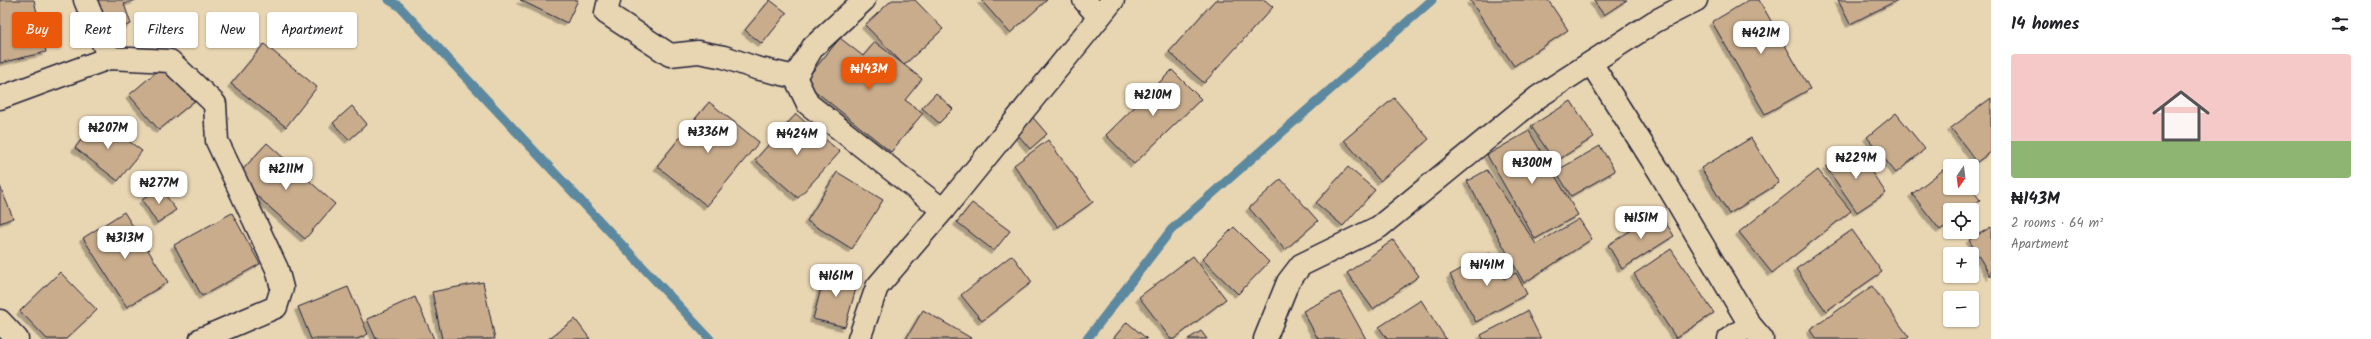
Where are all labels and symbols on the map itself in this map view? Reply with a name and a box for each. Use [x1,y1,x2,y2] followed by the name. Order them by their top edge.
[1733,21,1789,55] pin: ₦421M
[841,57,897,91] pin: ₦143M
[1125,83,1181,117] pin: ₦210M
[80,116,136,150] pin: ₦207M
[680,120,736,154] pin: ₦336M
[769,122,825,156] pin: ₦424M
[1828,146,1884,180] pin: ₦229M
[1504,151,1560,185] pin: ₦300M
[258,157,314,191] pin: ₦211M
[1943,159,1979,195] north arrow
[131,171,187,205] pin: ₦277M
[1613,206,1669,240] pin: ₦151M
[97,226,153,260] pin: ₦313M
[1459,253,1515,287] pin: ₦141M
[808,264,864,298] pin: ₦161M

